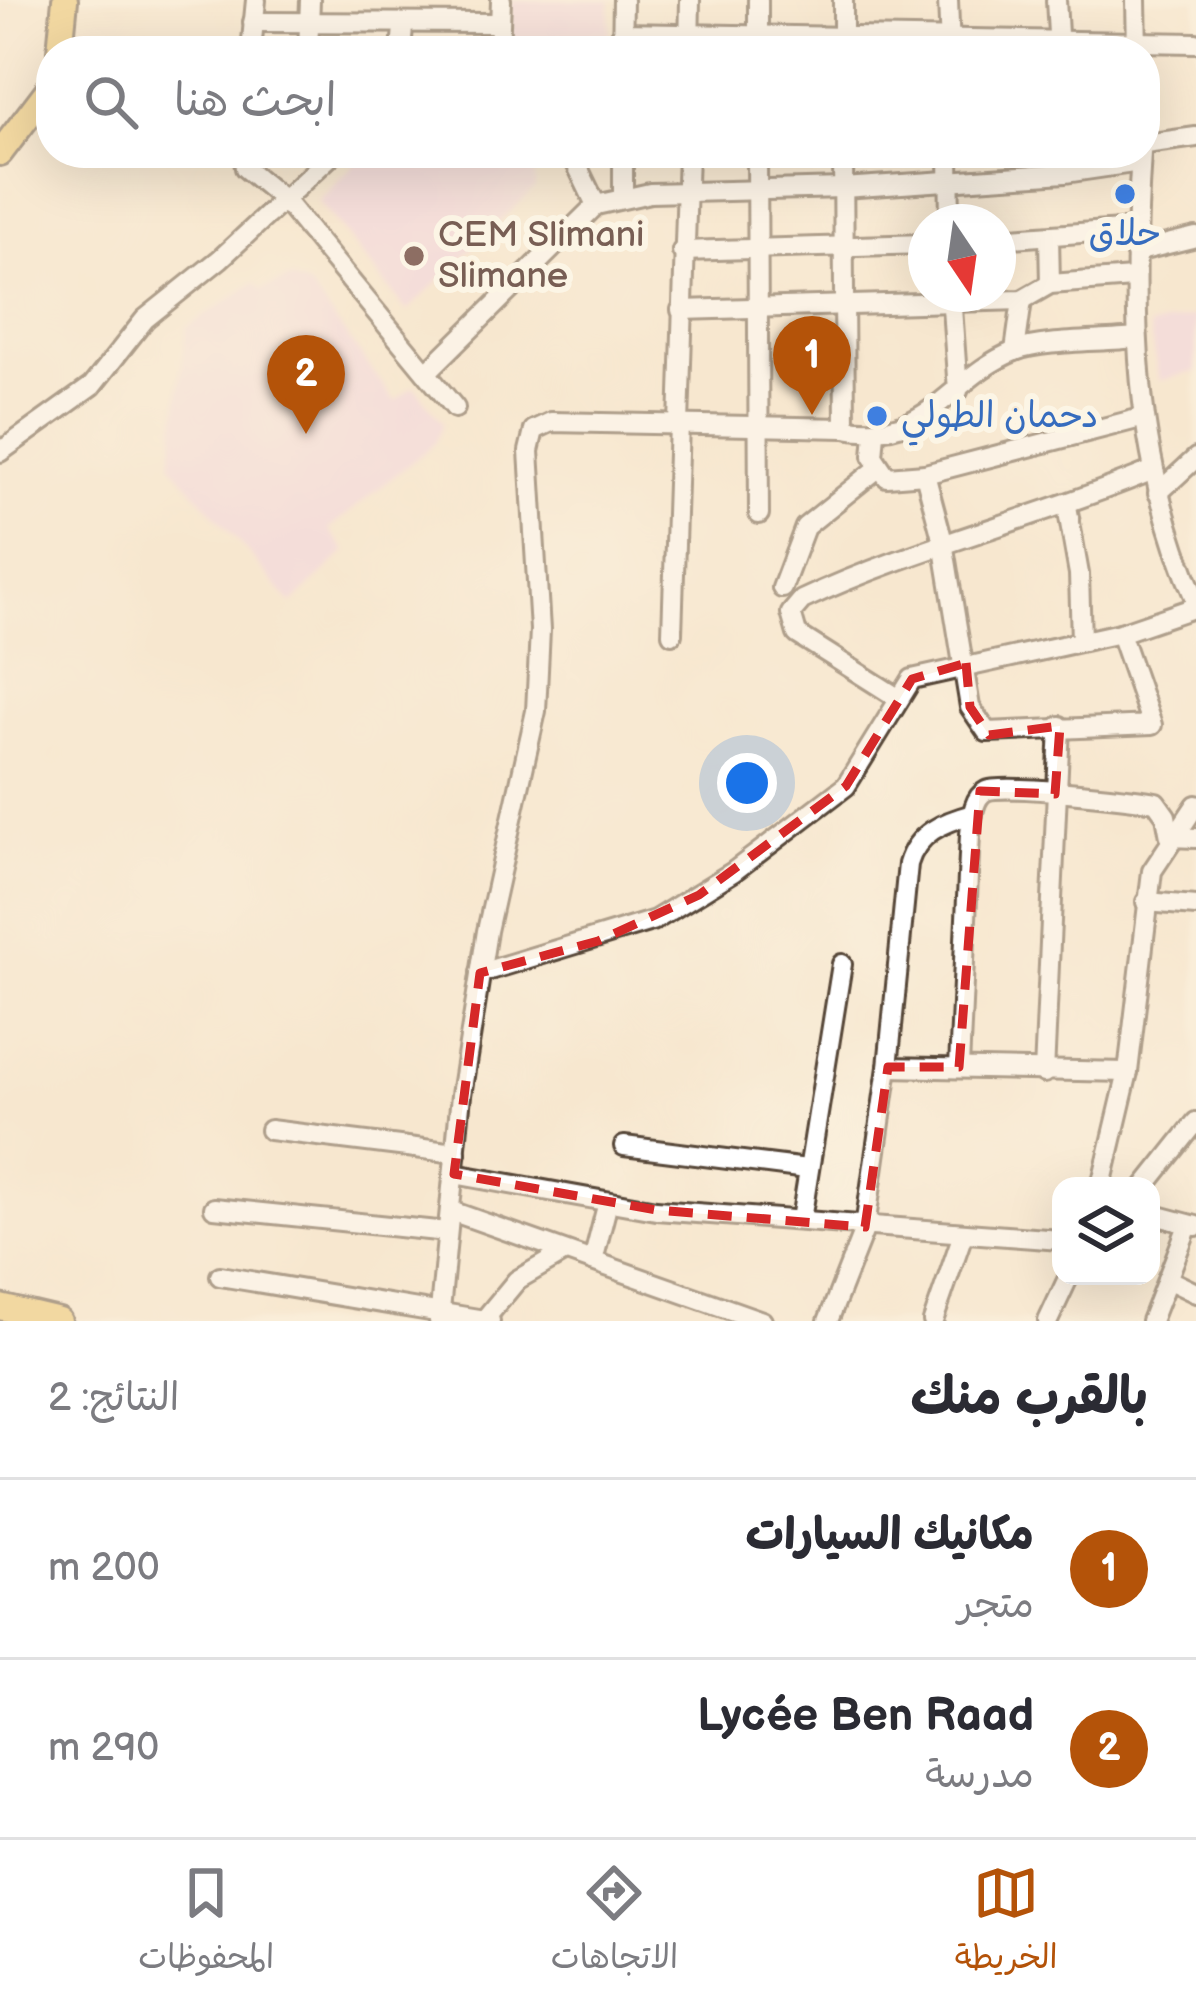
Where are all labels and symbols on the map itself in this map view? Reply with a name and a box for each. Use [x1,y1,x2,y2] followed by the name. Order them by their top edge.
[1112,181,1138,207] marker: حلاق
[908,204,1016,312] north arrow
[1089,213,1161,256] place label: حلاق
[438,214,645,298] place label: CEM Slimani Slimane
[401,243,427,269] marker: CEM Slimani Slimane
[773,316,851,415] pin: 1
[267,335,345,434] pin: 2
[901,395,1098,446] place label: دحمان الطولي
[864,403,890,429] marker: دحمان الطولي
[717,753,777,813] your location

